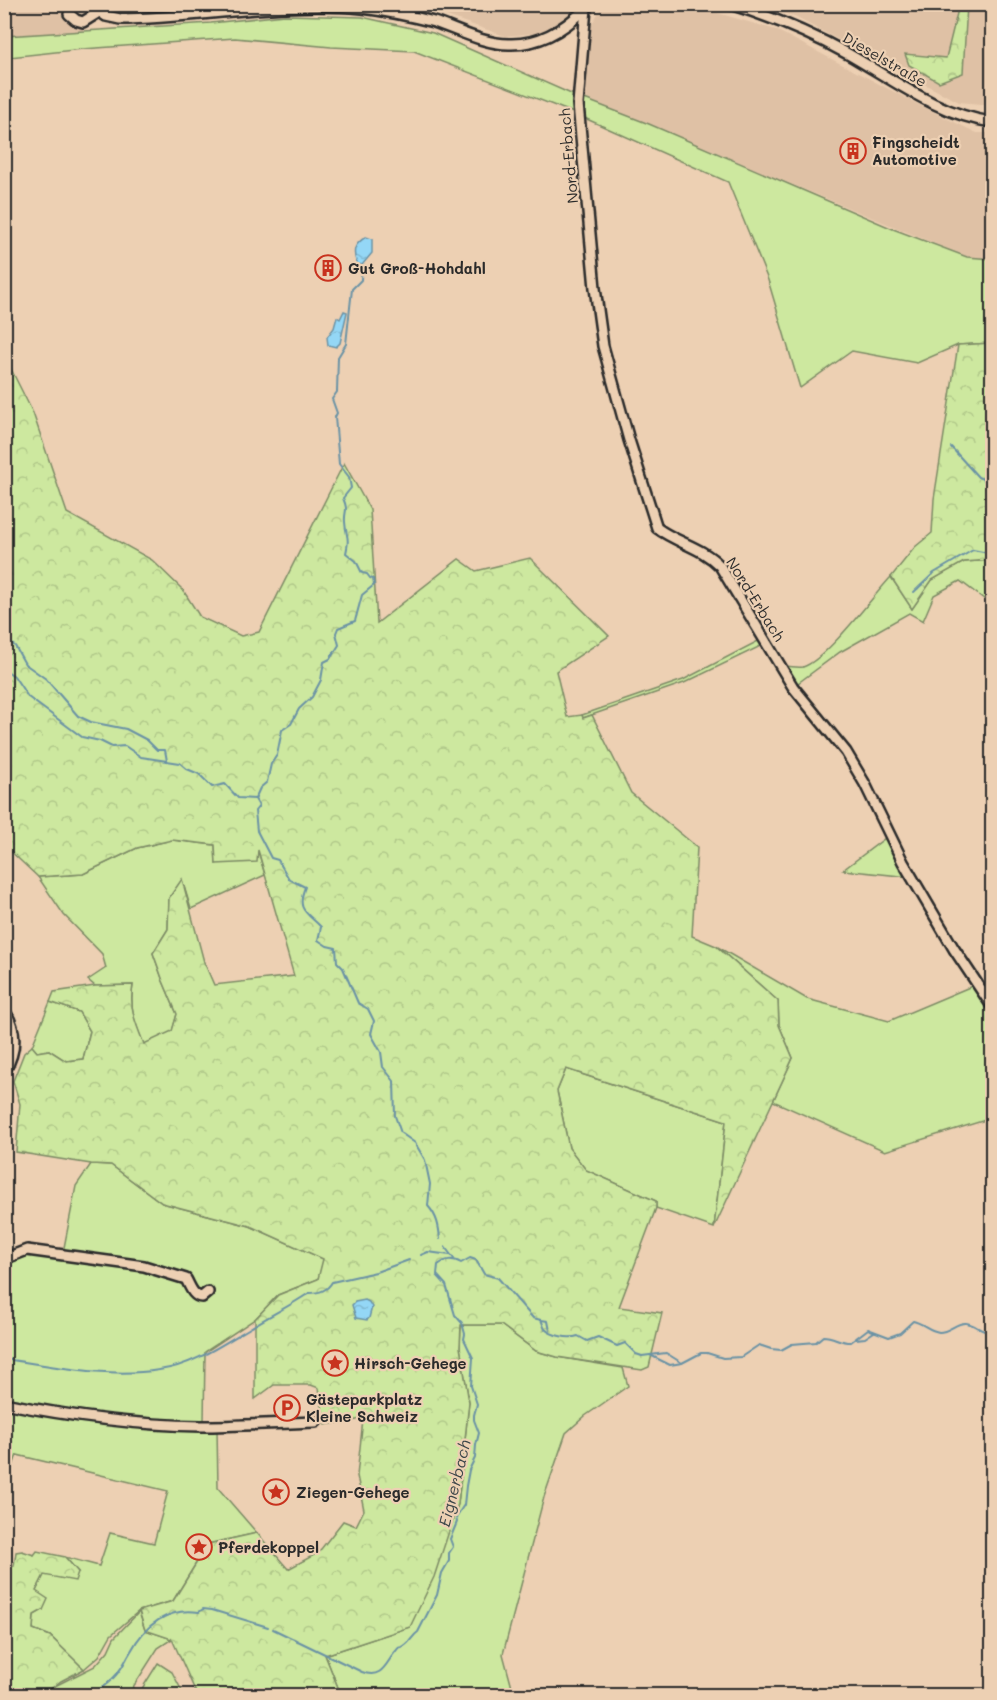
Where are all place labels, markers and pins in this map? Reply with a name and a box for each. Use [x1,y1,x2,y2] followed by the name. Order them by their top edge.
[872,132,960,169] place label: Fingscheidt Automotive
[838,136,868,166] building icon: Fingscheidt Automotive
[313,253,343,283] building icon: Gut Groß-Hohdahl
[348,258,486,278] place label: Gut Groß-Hohdahl
[320,1348,350,1378] place icon: Hirsch-Gehege
[354,1353,467,1373] place label: Hirsch-Gehege
[306,1389,423,1426] place label: Gästeparkplatz Kleine Schweiz
[272,1393,302,1423] parking icon: Gästeparkplatz Kleine Schweiz
[261,1477,291,1507] place icon: Ziegen-Gehege
[296,1482,410,1502] place label: Ziegen-Gehege
[184,1532,214,1562] place icon: Pferdekoppel
[218,1537,319,1557] place label: Pferdekoppel

